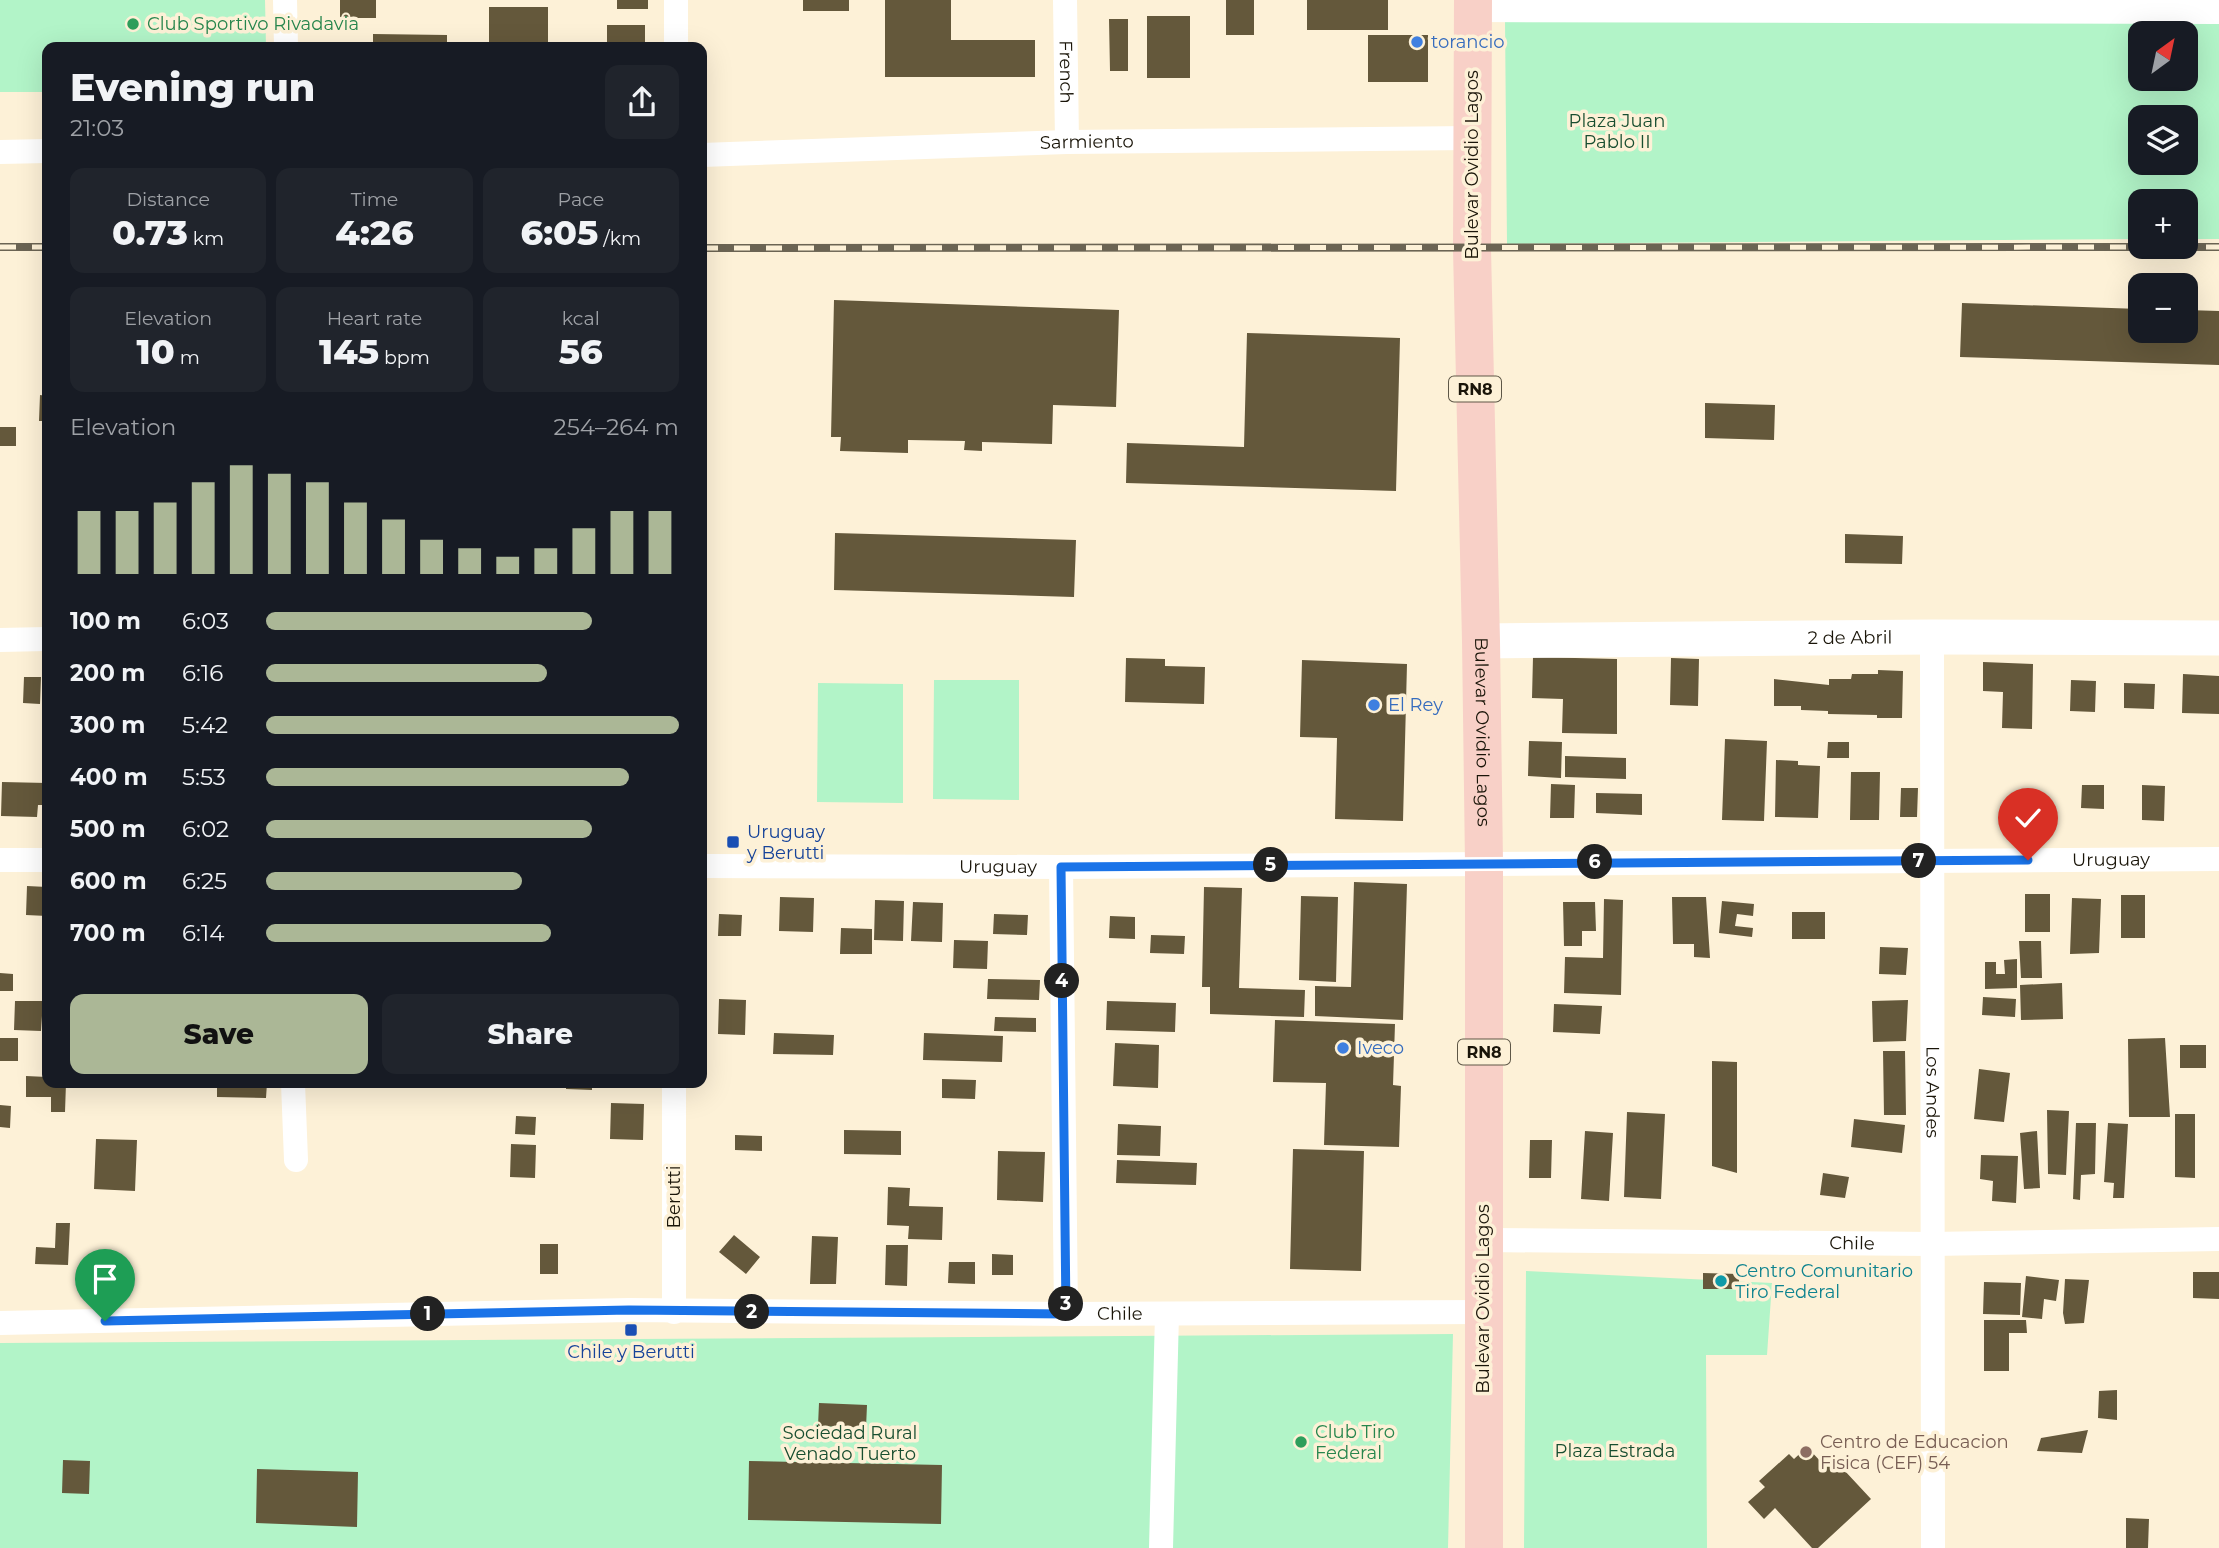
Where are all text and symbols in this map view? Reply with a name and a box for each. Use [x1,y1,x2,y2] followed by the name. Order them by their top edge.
[147,13,359,35] place label: Club Sportivo Rivadavia
[125,16,141,32] marker: Club Sportivo Rivadavia
[2128,21,2198,91] north arrow
[2128,21,2198,343] map controls
[1431,31,1505,53] place label: torancio
[1409,34,1425,50] marker: torancio
[1055,40,1077,104] street label: French
[70,64,315,111] text: Evening run
[605,65,679,139] button: share
[1461,70,1483,260] street label: Bulevar Ovidio Lagos
[2128,105,2198,175] button: layers
[1569,110,1665,153] park label: Plaza Juan Pablo II
[70,114,124,142] text: 21:03
[1039,130,1134,154] street label: Sarmiento
[126,188,210,211] text: Distance
[351,188,398,211] text: Time
[558,188,604,211] text: Pace
[2128,189,2198,259] button: +
[112,211,188,254] text: 0.73
[335,211,414,254] text: 4:26
[520,211,598,254] text: 6:05
[188,227,224,250] text: km
[598,227,641,250] text: /km
[2128,273,2198,343] button: −
[124,307,212,330] text: Elevation
[327,307,422,330] text: Heart rate
[562,307,600,330] text: kcal
[137,330,175,373] text: 10
[319,330,379,373] text: 145
[559,330,603,373] text: 56
[175,346,200,369] text: m
[379,346,430,369] text: bpm
[1449,376,1501,402] road number: RN8
[70,413,176,441] text: Elevation
[554,413,679,441] text: 254–264 m
[70,607,141,635] text: 100 m
[182,607,229,635] text: 6:03
[1808,626,1892,649] street label: 2 de Abril
[1470,637,1495,827] street label: Bulevar Ovidio Lagos
[70,659,145,687] text: 200 m
[182,659,223,687] text: 6:16
[1388,694,1443,716] place label: El Rey
[1366,697,1382,713] marker: El Rey
[70,711,146,739] text: 300 m
[182,711,228,739] text: 5:42
[70,763,148,791] text: 400 m
[182,763,226,791] text: 5:53
[1998,788,2058,860] pin
[2009,799,2047,837] icon: check
[70,815,146,843] text: 500 m
[182,815,229,843] text: 6:02
[746,821,825,864] place label: Uruguay y Berutti
[725,834,741,850] marker: Uruguay y Berutti
[1578,844,1612,880] pin: 6
[1902,844,1937,878] pin: 7
[1254,848,1288,882] pin: 5
[2072,848,2150,871] street label: Uruguay
[1913,849,1924,872] text: 7
[1588,850,1601,873] text: 6
[1265,853,1276,876] text: 5
[959,856,1037,878] street label: Uruguay
[70,867,147,895] text: 600 m
[182,867,227,895] text: 6:25
[70,919,146,947] text: 700 m
[182,919,224,947] text: 6:14
[1044,964,1080,998] pin: 4
[1055,969,1068,992] text: 4
[70,994,368,1074] button: Save
[382,994,679,1074] button: Share
[1357,1037,1404,1059] place label: Iveco
[1335,1040,1351,1056] marker: Iveco
[1458,1040,1510,1064] road number: RN8
[1921,1046,1944,1138] street label: Los Andes
[663,1166,685,1228] street label: Berutti
[1472,1204,1494,1394] street label: Bulevar Ovidio Lagos
[1829,1232,1875,1254] street label: Chile
[75,1249,135,1321] pin
[86,1260,124,1298] icon: arrive
[1735,1260,1913,1303] place label: Centro Comunitario Tiro Federal
[1713,1273,1729,1289] marker: Centro Comunitario Tiro Federal
[1048,1286,1084,1322] pin: 3
[1060,1292,1071,1315] text: 3
[734,1294,770,1330] pin: 2
[410,1296,446,1332] pin: 1
[746,1300,757,1323] text: 2
[424,1302,431,1325] text: 1
[1097,1303,1143,1325] street label: Chile
[623,1322,639,1338] marker: Chile y Berutti
[567,1341,695,1363] place label: Chile y Berutti
[1315,1421,1395,1464] place label: Club Tiro Federal
[783,1422,917,1465] park label: Sociedad Rural Venado Tuerto
[1820,1431,2009,1474] place label: Centro de Educacion Fisica (CEF) 54
[1293,1434,1309,1450] marker: Club Tiro Federal
[1555,1440,1675,1462] park label: Plaza Estrada
[1798,1444,1814,1460] marker: Centro de Educacion Fisica (CEF) 54

